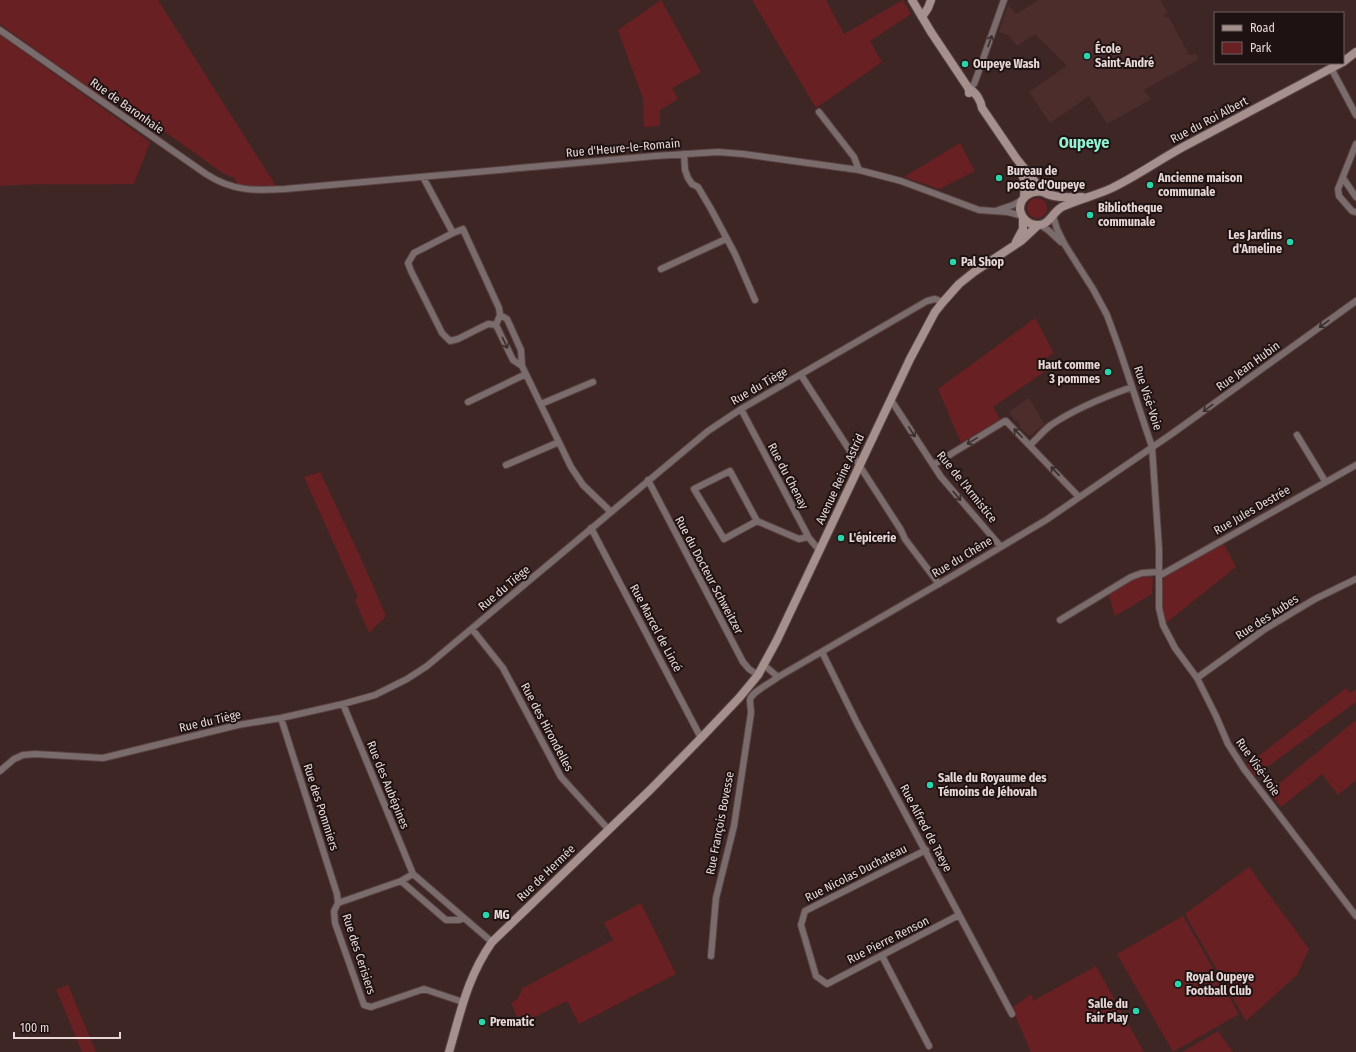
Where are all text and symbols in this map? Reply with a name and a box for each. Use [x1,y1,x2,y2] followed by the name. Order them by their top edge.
[1214,12,1344,64] legend
[1250,21,1275,35] text: Road
[986,36,994,48] one-way arrow
[1095,40,1154,70] place label: École Saint-André
[1250,41,1272,55] text: Park
[1082,51,1092,61] marker: École Saint-André
[973,57,1040,71] place label: Oupeye Wash
[960,59,970,69] marker: Oupeye Wash
[87,75,167,137] street label: Rue de Baronhaie
[1168,94,1250,146] street label: Rue du Roi Albert
[1059,133,1109,152] district label: Oupeye
[565,136,681,160] street label: Rue d'Heure-le-Romain
[1007,164,1085,192] place label: Bureau de poste d'Oupeye
[1157,171,1243,199] place label: Ancienne maison communale
[994,173,1004,183] marker: Bureau de poste d'Oupeye
[1145,180,1155,190] marker: Ancienne maison communale
[1098,201,1163,229] place label: Bibliotheque communale
[1085,210,1095,220] marker: Bibliotheque communale
[1228,228,1283,256] place label: Les Jardins d'Ameline
[1285,237,1295,247] marker: Les Jardins d'Ameline
[961,255,1005,269] place label: Pal Shop
[948,257,958,267] marker: Pal Shop
[1319,320,1330,328] one-way arrow
[502,337,509,349] one-way arrow
[1214,338,1282,394] street label: Rue Jean Hubin
[1038,358,1101,386] place label: Haut comme 3 pommes
[728,364,790,408] street label: Rue du Tiège
[1131,364,1165,432] street label: Rue Visé-Voie
[1103,367,1113,377] marker: Haut comme 3 pommes
[1202,404,1213,413] one-way arrow
[908,427,916,438] one-way arrow
[1013,428,1023,438] one-way arrow
[813,432,867,526] street label: Avenue Reine Astrid
[967,437,978,445] one-way arrow
[765,441,812,512] street label: Rue du Chenay
[934,449,1000,525] street label: Rue de l'Armistice
[1050,466,1059,476] one-way arrow
[1211,482,1293,538] street label: Rue Jules Destrée
[952,490,961,501] one-way arrow
[672,514,746,637] street label: Rue du Docteur Schweitzer
[849,531,896,545] place label: L'épicerie
[836,533,846,543] marker: L'épicerie
[929,534,995,580] street label: Rue du Chêne
[475,562,533,614] street label: Rue du Tiège
[627,582,685,674] street label: Rue Marcel de Lincé
[1233,592,1301,642] street label: Rue des Aubes
[518,680,576,774] street label: Rue des Hirondelles
[178,707,242,735] street label: Rue du Tiège
[1233,736,1283,798] street label: Rue Visé-Voie
[364,739,412,831] street label: Rue des Aubépines
[300,762,342,852] street label: Rue des Pommiers
[703,770,737,876] street label: Rue François Bovesse
[938,771,1047,799] place label: Salle du Royaume des Témoins de Jéhovah
[925,780,935,790] marker: Salle du Royaume des Témoins de Jéhovah
[897,782,955,874] street label: Rue Alfred de Taeye
[803,841,909,905] street label: Rue Nicolas Duchateau
[514,842,578,904] street label: Rue de Hermée
[494,908,510,922] place label: MG
[481,910,491,920] marker: MG
[339,912,379,996] street label: Rue des Cerisiers
[845,913,931,967] street label: Rue Pierre Renson
[1186,970,1254,998] place label: Royal Oupeye Football Club
[1173,979,1183,989] marker: Royal Oupeye Football Club
[1086,997,1128,1025] place label: Salle du Fair Play
[1131,1006,1141,1016] marker: Salle du Fair Play
[14,1014,120,1040] scale bar
[490,1015,535,1029] place label: Prematic
[477,1017,487,1027] marker: Prematic
[20,1021,49,1035] text: 100 m

